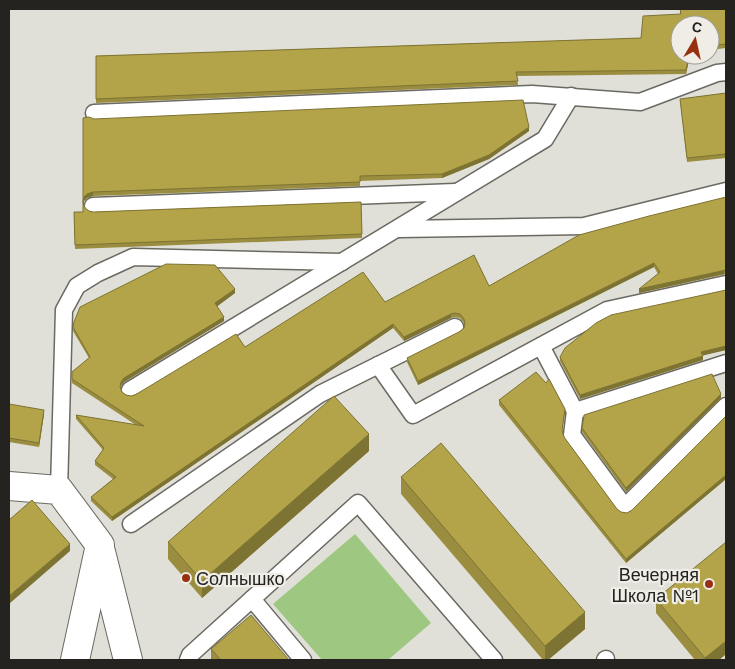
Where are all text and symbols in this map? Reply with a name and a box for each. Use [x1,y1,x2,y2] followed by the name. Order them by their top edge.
[670,15,720,65] north arrow
[691,18,703,36] text: С
[611,564,699,606] place label: Вечерняя Школа №1
[196,568,285,589] place label: Солнышко
[180,572,192,584] marker: Солнышко
[703,578,715,590] marker: Вечерняя Школа №1

